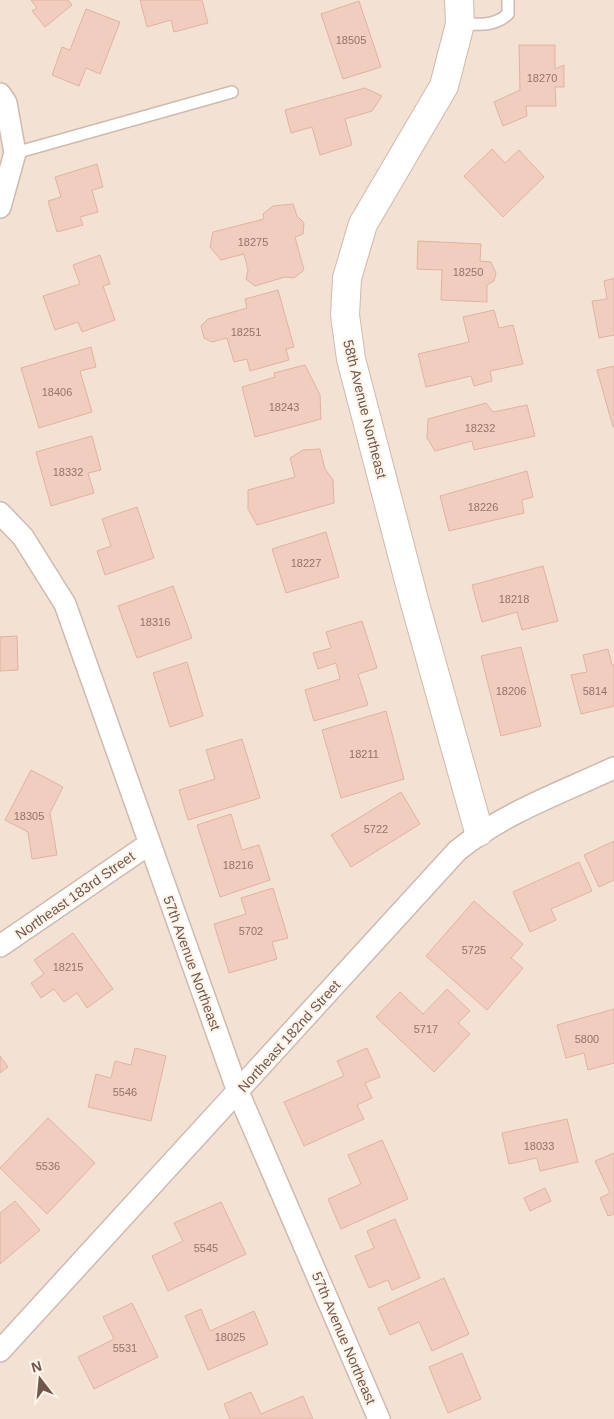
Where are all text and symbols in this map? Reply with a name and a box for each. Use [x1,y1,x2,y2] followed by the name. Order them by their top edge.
[336,34,366,46] house number: 18505
[527,72,557,84] house number: 18270
[238,236,268,248] house number: 18275
[453,266,483,278] house number: 18250
[231,326,261,338] house number: 18251
[340,338,390,480] street label: 58th Avenue Northeast
[42,386,72,398] house number: 18406
[269,401,299,413] house number: 18243
[465,422,495,434] house number: 18232
[53,466,83,478] house number: 18332
[468,501,498,513] house number: 18226
[291,557,321,569] house number: 18227
[499,593,529,605] house number: 18218
[140,616,170,628] house number: 18316
[496,685,526,697] house number: 18206
[583,685,607,697] house number: 5814
[349,748,379,760] house number: 18211
[14,810,44,822] house number: 18305
[364,823,388,835] house number: 5722
[12,848,138,942] street label: Northeast 183rd Street
[223,859,253,871] house number: 18216
[160,893,224,1033] street label: 57th Avenue Northeast
[239,925,263,937] house number: 5702
[462,944,486,956] house number: 5725
[53,961,83,973] house number: 18215
[235,977,343,1095] street label: Northeast 182nd Street
[414,1023,438,1035] house number: 5717
[575,1033,599,1045] house number: 5800
[113,1086,137,1098] house number: 5546
[524,1140,554,1152] house number: 18033
[36,1160,60,1172] house number: 5536
[194,1242,218,1254] house number: 5545
[309,1269,379,1407] street label: 57th Avenue Northeast
[215,1331,245,1343] house number: 18025
[113,1342,137,1354] house number: 5531
[15,1354,65,1404] north arrow
[29,1357,43,1376] text: N

